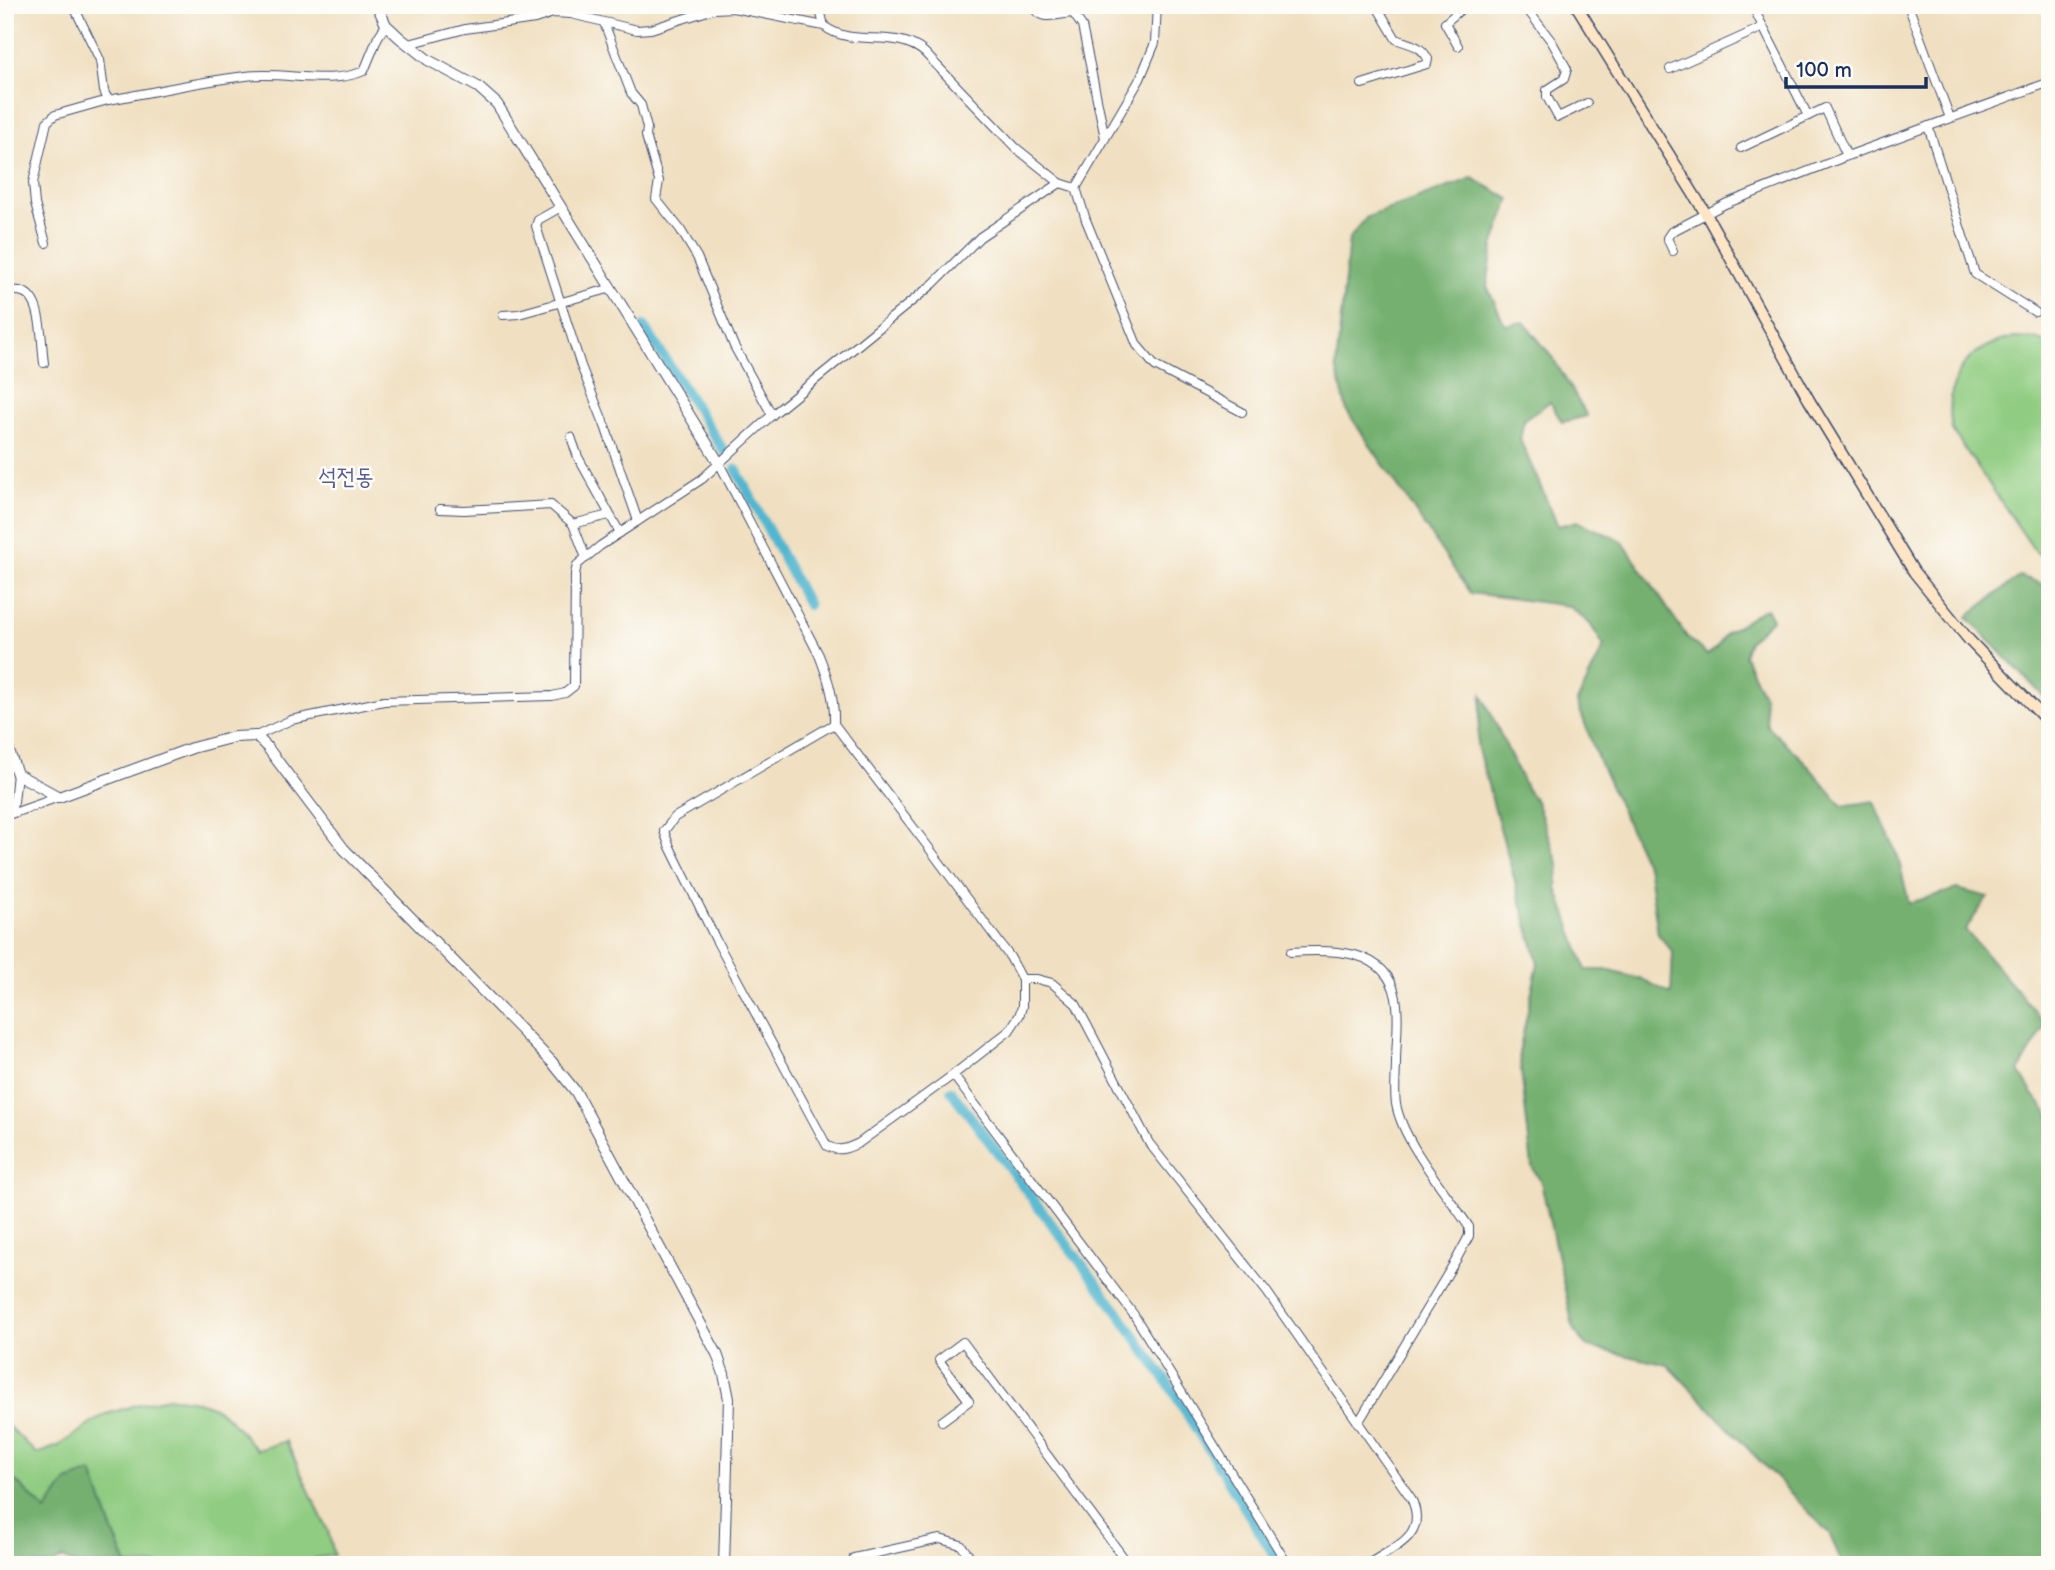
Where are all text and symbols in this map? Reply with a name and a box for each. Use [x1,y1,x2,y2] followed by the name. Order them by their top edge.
[1786,46,1926,90] scale bar
[1796,58,1852,83] text: 100 m
[318,463,374,491] district label: 석전동

